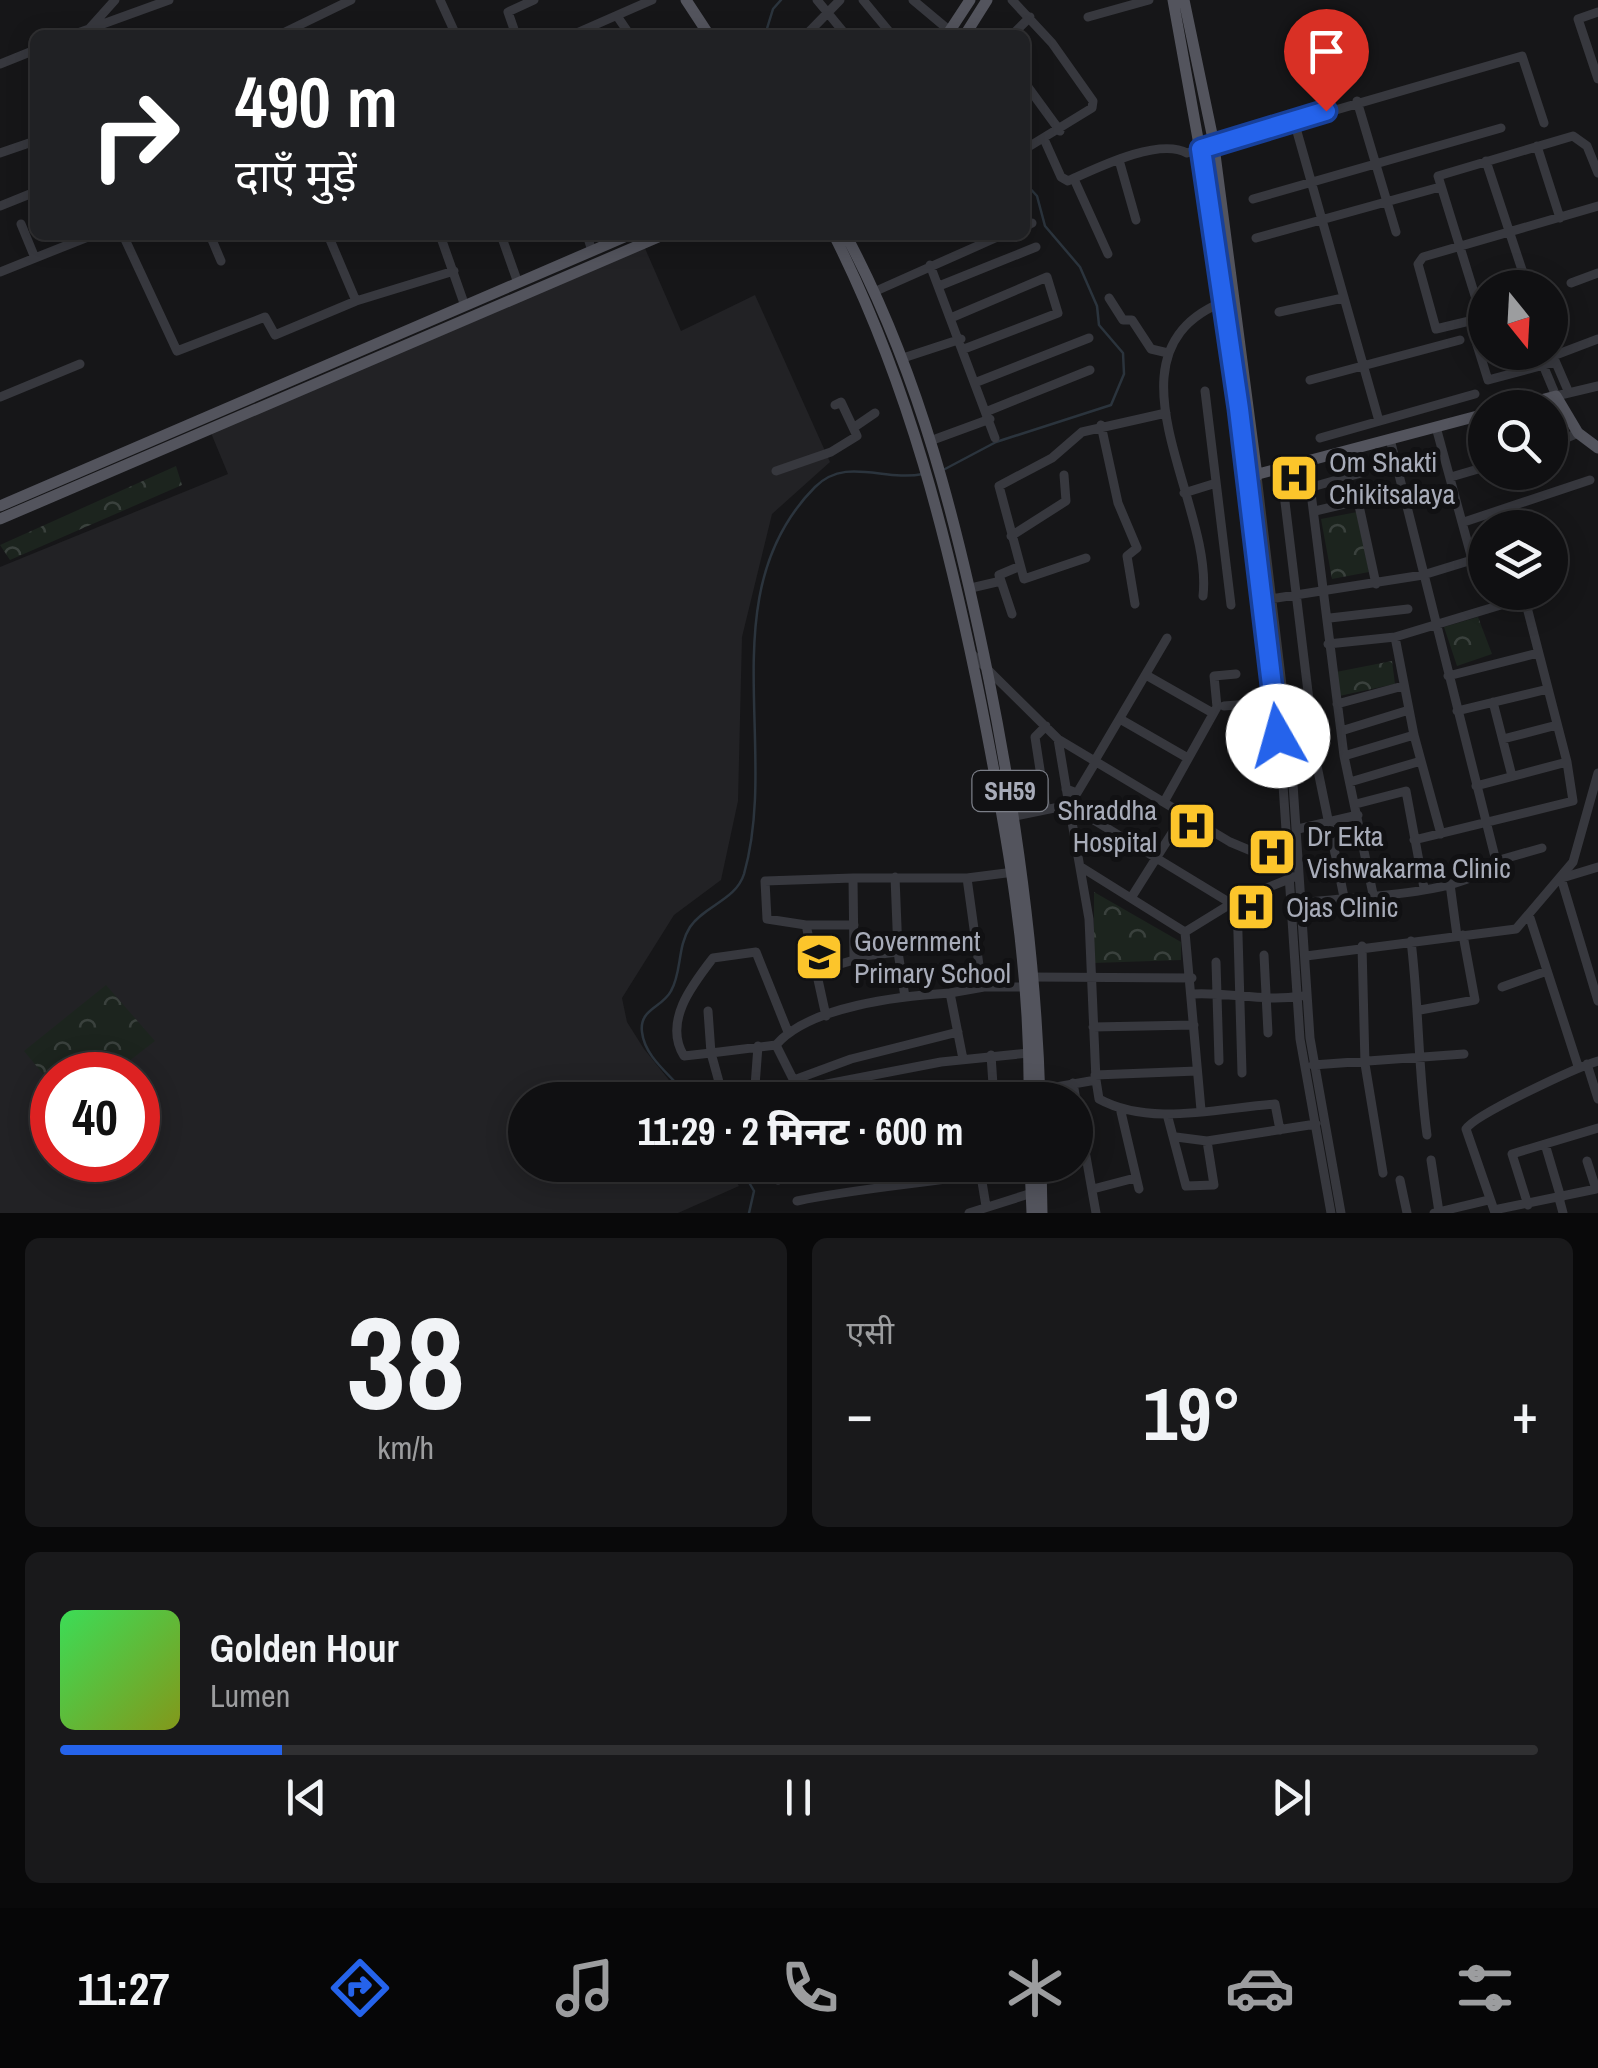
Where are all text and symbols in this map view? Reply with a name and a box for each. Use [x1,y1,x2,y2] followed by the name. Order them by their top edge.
[1284,9,1369,112] pin
[1299,24,1354,79] icon: arrive
[235,55,398,149] text: 490 m
[70,70,200,200] icon: right
[235,145,357,206] text: दाएँ मुड़ें
[1468,270,1568,370] north arrow
[1468,270,1568,610] map controls
[1468,390,1568,490] button: search
[1329,443,1456,513] place label: Om Shakti Chikitsalaya
[1268,452,1320,504] hospital icon: Om Shakti Chikitsalaya
[1468,510,1568,610] button: layers
[1226,684,1330,788] position arrow
[972,771,1048,811] road number: SH59
[1057,791,1157,861] place label: Shraddha Hospital
[1166,800,1218,852] hospital icon: Shraddha Hospital
[1307,817,1511,887] place label: Dr Ekta Vishwakarma Clinic
[1246,826,1298,878] hospital icon: Dr Ekta Vishwakarma Clinic
[1225,881,1277,933] hospital icon: Ojas Clinic
[1286,888,1398,926] place label: Ojas Clinic
[854,922,1011,992] place label: Government Primary School
[793,931,845,983] school or university icon: Government Primary School
[30,1052,160,1182] speed limit sign: 40
[637,1106,964,1157] text: 11:29 · 2 मिनट · 600 m
[346,1273,465,1449] text: 38
[847,1311,894,1354] text: एसी
[1143,1362,1241,1463] text: 19°
[847,1376,873,1450] text: −
[1512,1376,1538,1450] text: +
[377,1426,434,1469] text: km/h
[210,1623,399,1674] text: Golden Hour
[210,1674,290,1717] text: Lumen
[279,1770,334,1825] icon: previous
[771,1770,826,1825] icon: pause
[1264,1770,1319,1825] icon: next
[325,1953,395,2023] icon: directions
[550,1953,620,2023] icon: music
[775,1953,845,2023] icon: phone
[1000,1953,1070,2023] icon: climate
[1225,1953,1295,2023] icon: car
[1450,1953,1520,2023] icon: filters
[78,1958,170,2019] text: 11:27

